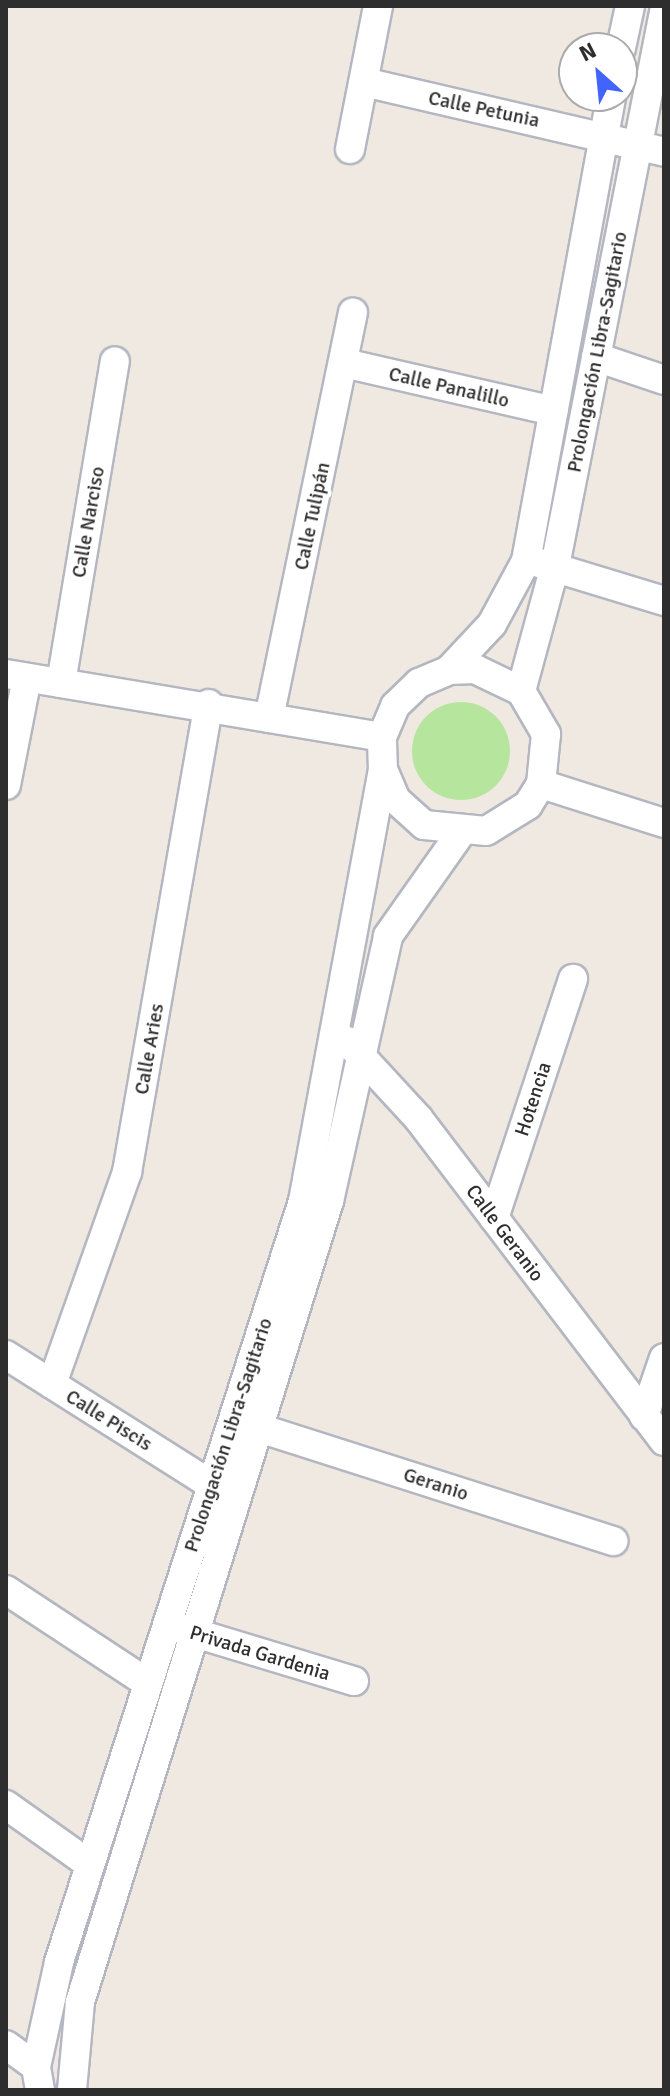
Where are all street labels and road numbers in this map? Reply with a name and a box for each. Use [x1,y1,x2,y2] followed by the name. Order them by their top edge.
[426,86,542,132] street label: Calle Petunia
[562,230,632,474] street label: Prolongación Libra-Sagitario
[386,361,512,413] street label: Calle Panalillo
[289,460,335,572] street label: Calle Tulipán
[66,464,110,580] street label: Calle Narciso
[129,1002,169,1096] street label: Calle Aries
[510,1059,556,1139] street label: Hotencia
[461,1180,549,1286] street label: Calle Geranio
[179,1315,277,1555] street label: Prolongación Libra-Sagitario
[61,1384,157,1456] street label: Calle Piscis
[400,1462,472,1506] street label: Geranio
[187,1620,333,1686] street label: Privada Gardenia

